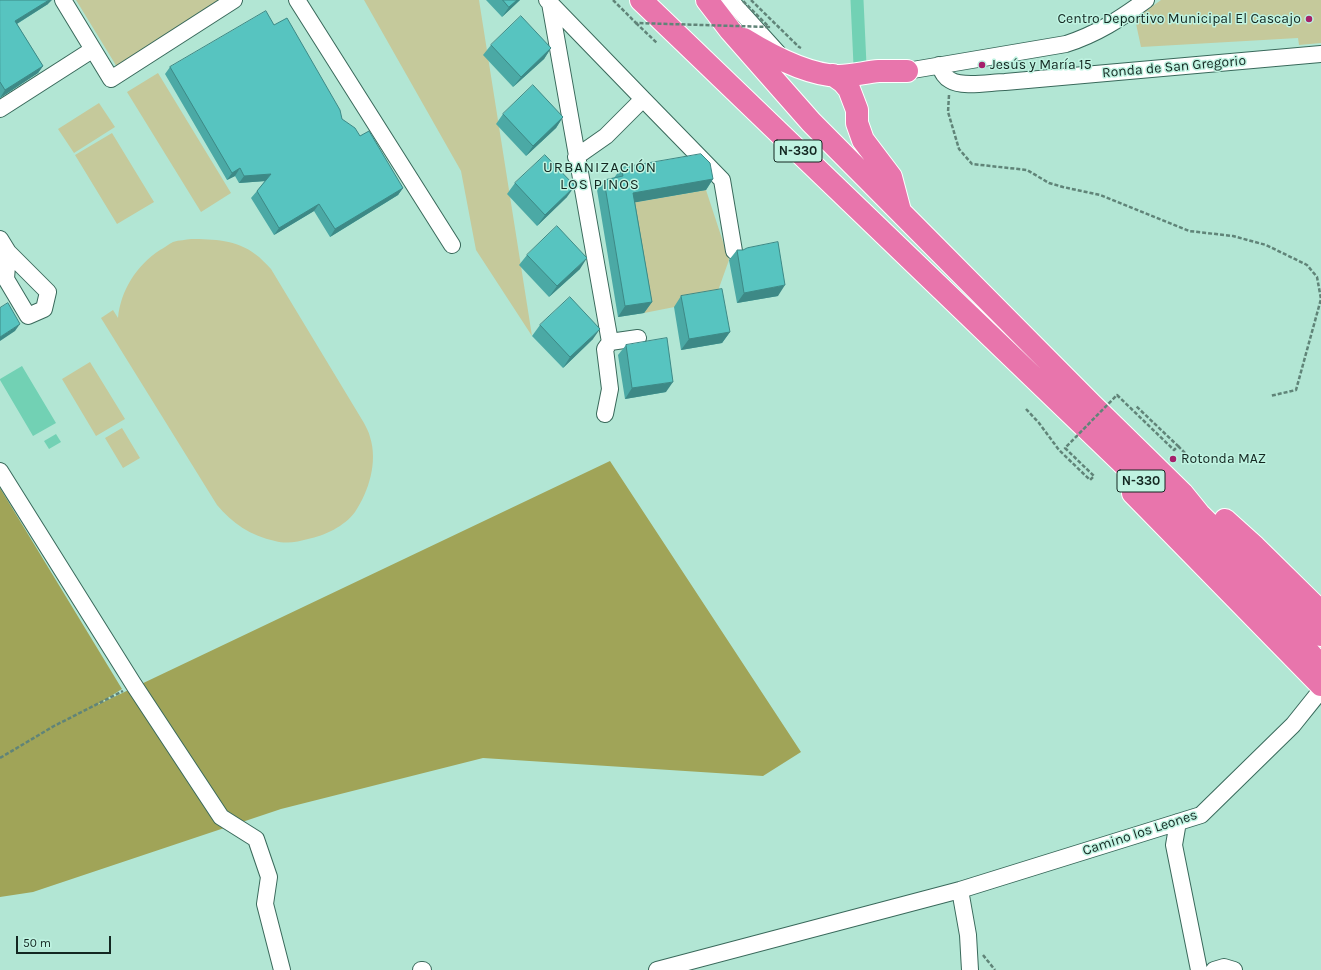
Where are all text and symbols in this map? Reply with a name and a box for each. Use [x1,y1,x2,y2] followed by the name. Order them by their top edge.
[1057,11,1301,27] place label: Centro Deportivo Municipal El Cascajo
[1304,14,1314,24] marker: Centro Deportivo Municipal El Cascajo
[1101,52,1247,82] street label: Ronda de San Gregorio
[990,57,1092,73] place label: Jesús y María 15
[977,60,987,70] marker: Jesús y María 15
[774,140,822,162] road number: N-330
[543,159,657,194] district label: URBANIZACIÓN LOS PINOS
[1181,451,1266,467] place label: Rotonda MAZ
[1168,454,1178,464] marker: Rotonda MAZ
[1117,470,1165,492] road number: N-330
[1081,807,1199,859] street label: Camino los Leones
[18,928,113,954] scale bar
[23,936,51,950] text: 50 m

